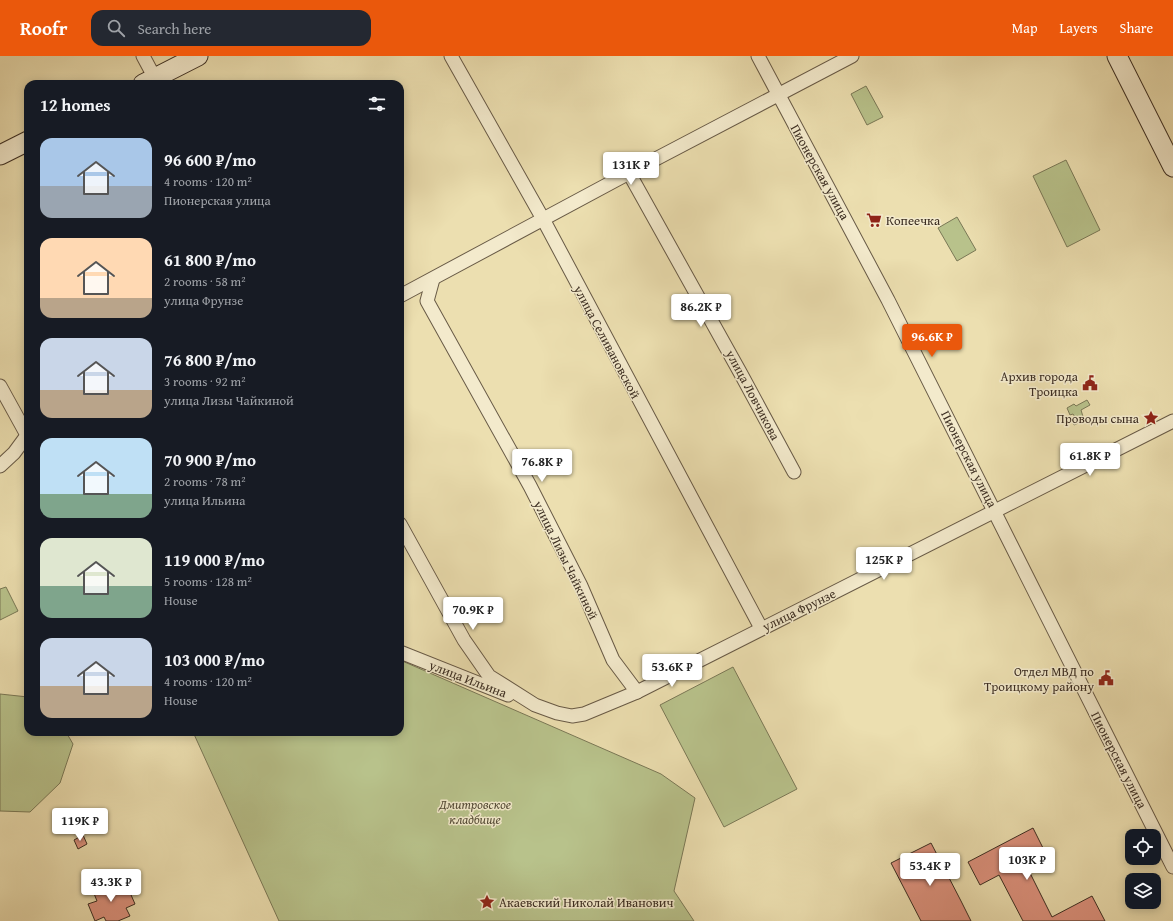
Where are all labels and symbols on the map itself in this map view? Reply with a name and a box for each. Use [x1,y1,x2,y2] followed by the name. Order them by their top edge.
[786,121,855,224] street label: Пионерская улица
[598,152,664,186] pin: 131K ₽
[865,211,883,229] supermarket icon: Копеечка
[886,211,941,230] place label: Копеечка
[569,281,645,402] street label: улица Селивановской
[664,294,738,328] pin: 86.2K ₽
[895,324,969,358] pin: 96.6K ₽
[721,346,785,444] street label: улица Ловчикова
[1001,367,1079,401] place label: Архив города Троицка
[1081,374,1099,392] public building icon: Архив города Троицка
[936,407,1002,512] street label: Пионерская улица
[1056,409,1140,428] place label: Проводы сына
[1142,409,1160,427] place icon: Проводы сына
[1053,443,1127,477] pin: 61.8K ₽
[505,449,579,483] pin: 76.8K ₽
[529,497,603,623] street label: улица Лизы Чайкиной
[851,547,917,581] pin: 125K ₽
[758,584,839,636] street label: улица Фрунзе
[436,597,510,631] pin: 70.9K ₽
[635,654,709,688] pin: 53.6K ₽
[426,655,510,703] street label: улица Ильина
[984,662,1094,696] place label: Отдел МВД по Троицкому району
[1097,669,1115,687] public building icon: Отдел МВД по Троицкому району
[1086,708,1152,813] street label: Пионерская улица
[438,795,511,829] park label: Дмитровское кладбище
[47,808,113,842] pin: 119K ₽
[994,847,1060,881] pin: 103K ₽
[893,853,967,887] pin: 53.4K ₽
[74,869,148,903] pin: 43.3K ₽
[478,893,496,911] place icon: Акаевский Николай Иванович
[499,893,673,912] place label: Акаевский Николай Иванович

